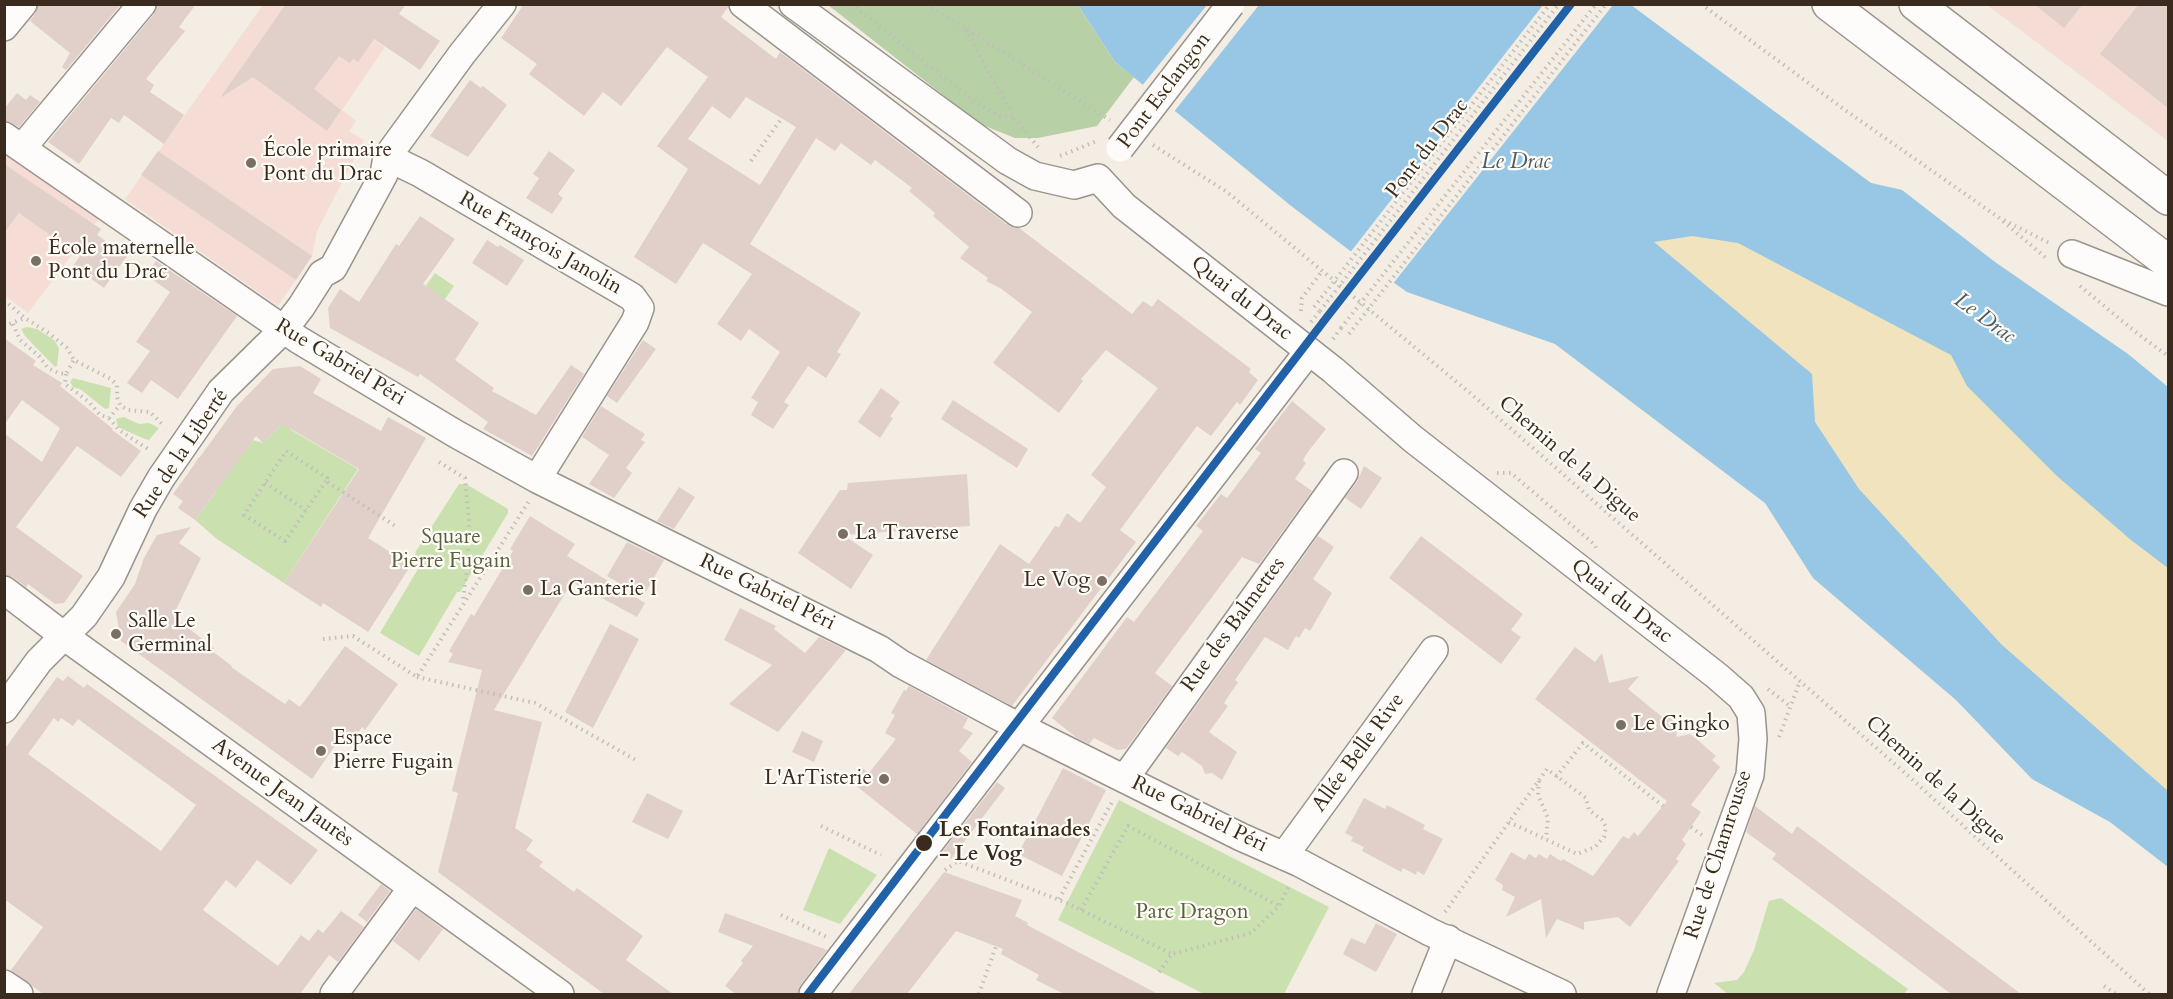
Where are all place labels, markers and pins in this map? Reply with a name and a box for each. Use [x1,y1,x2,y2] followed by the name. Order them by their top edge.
[263,138,392,188] place label: École primaire Pont du Drac
[244,156,258,170] marker: École primaire Pont du Drac
[48,236,195,286] place label: École maternelle Pont du Drac
[29,254,43,268] marker: École maternelle Pont du Drac
[855,521,959,547] place label: La Traverse
[836,527,850,541] marker: La Traverse
[1024,568,1090,594] place label: Le Vog
[1095,574,1109,588] marker: Le Vog
[540,577,657,603] place label: La Ganterie I
[521,583,535,597] marker: La Ganterie I
[128,609,212,659] place label: Salle Le Germinal
[109,627,123,641] marker: Salle Le Germinal
[1633,712,1730,738] place label: Le Gingko
[1614,718,1628,732] marker: Le Gingko
[333,726,454,776] place label: Espace Pierre Fugain
[314,744,328,758] marker: Espace Pierre Fugain
[764,766,872,792] place label: L'ArTisterie
[877,772,891,786] marker: L'ArTisterie
[939,818,1091,868] place label: Les Fontainades - Le Vog
[914,833,934,853] marker: Les Fontainades - Le Vog

